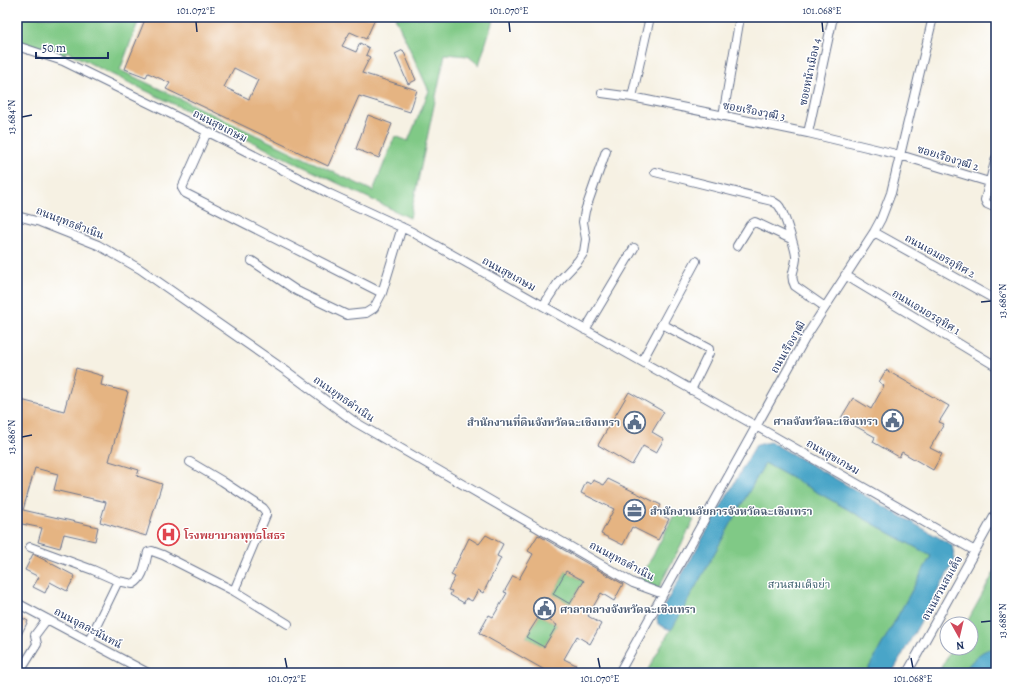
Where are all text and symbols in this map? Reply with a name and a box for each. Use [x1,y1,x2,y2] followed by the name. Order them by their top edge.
[177,4,215,17] text: 101.072°E
[489,4,529,17] text: 101.070°E
[803,4,842,17] text: 101.068°E
[36,34,108,60] scale bar
[796,37,824,107] street label: ซอยหน้าเมือง 4
[42,40,66,56] text: 50 m
[722,98,786,124] street label: ซอยเรืองวุฒิ 3
[5,100,18,134] text: 13.684°N
[190,106,250,146] street label: ถนนสุขเกษม
[915,141,981,175] street label: ซอยเรืองวุฒิ 2
[34,203,106,243] street label: ถนนยุทธดำเนิน
[902,230,978,282] street label: ถนนเอมอรอุทิศ 2
[479,253,539,295] street label: ถนนสุขเกษม
[996,284,1009,318] text: 13.686°N
[889,286,963,338] street label: ถนนเอมอรอุทิศ 1
[767,318,809,376] street label: ถนนเรืองวุฒิ
[310,372,378,426] street label: ถนนยุทธดำเนิน
[880,408,906,434] public building icon: ศาลจังหวัดฉะเชิงเทรา
[622,409,648,435] public building icon: สำนักงานที่ดินจังหวัดฉะเชิงเทรา
[467,414,620,430] place label: สำนักงานที่ดินจังหวัดฉะเชิงเทรา
[773,414,878,429] place label: ศาลจังหวัดฉะเชิงเทรา
[5,420,18,454] text: 13.686°N
[804,436,862,478] street label: ถนนสุขเกษม
[622,498,648,524] office icon: สำนักงานอัยการจังหวัดฉะเชิงเทรา
[650,504,813,519] place label: สำนักงานอัยการจังหวัดฉะเชิงเทรา
[156,522,182,548] hospital icon: โรงพยาบาลพุทธโสธร
[183,528,286,543] place label: โรงพยาบาลพุทธโสธร
[587,537,657,585] street label: ถนนยุทธดำเนิน
[918,553,966,623] street label: ถนนสวนสมเด็จ
[768,577,830,592] park label: สวนสมเด็จย่า
[532,596,558,622] public building icon: ศาลากลางจังหวัดฉะเชิงเทรา
[560,602,696,617] place label: ศาลากลางจังหวัดฉะเชิงเทรา
[996,603,1009,639] text: 13.688°N
[51,604,125,652] street label: ถนนจุลละนันทน์
[939,616,979,656] north arrow
[955,637,965,653] text: N
[268,672,306,685] text: 101.072°E
[580,672,620,685] text: 101.070°E
[894,672,933,685] text: 101.068°E

